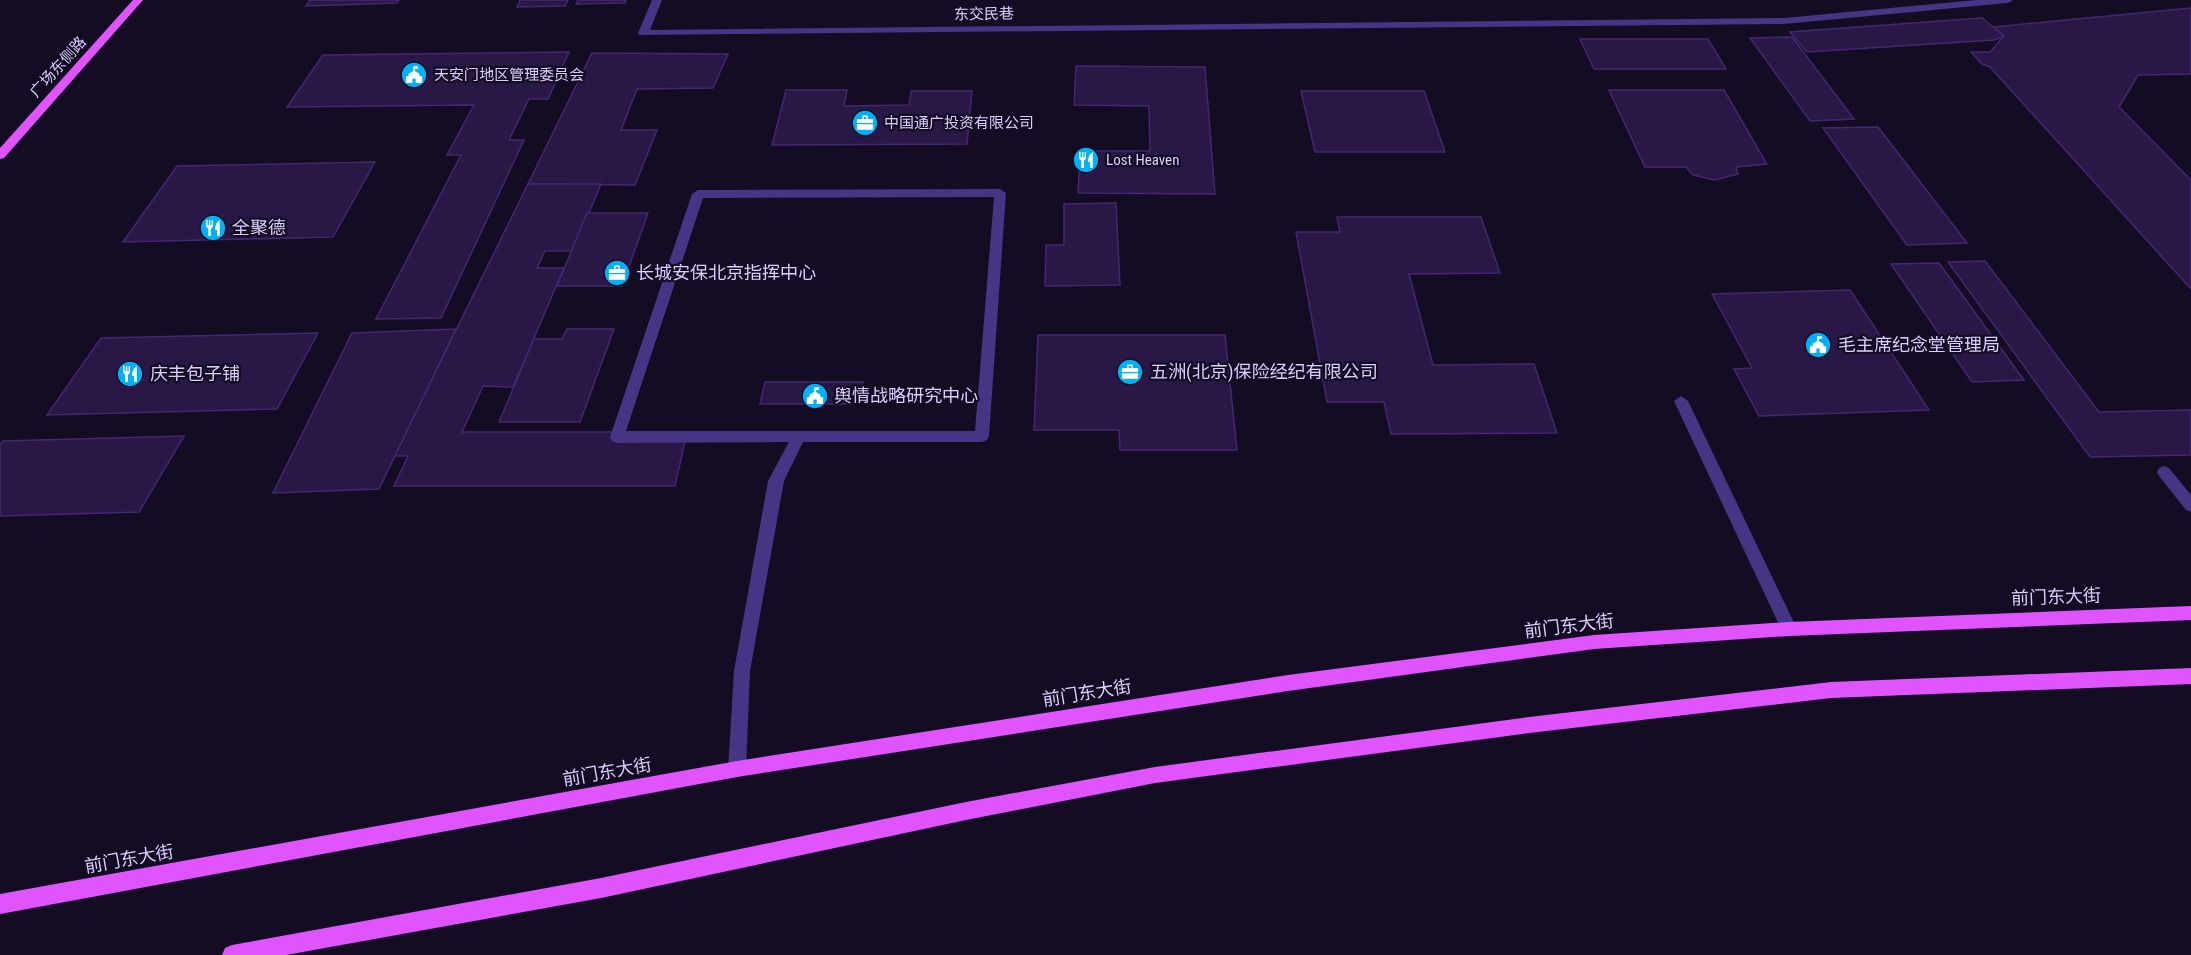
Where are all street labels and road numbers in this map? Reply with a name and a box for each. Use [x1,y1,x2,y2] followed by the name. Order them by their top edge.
[954,4,1014,24] street label: 东交民巷
[26,33,90,101] street label: 广场东侧路
[2011,584,2101,609] street label: 前门东大街
[1523,610,1615,641] street label: 前门东大街
[1041,675,1133,710] street label: 前门东大街
[561,753,653,790] street label: 前门东大街
[83,840,175,877] street label: 前门东大街

